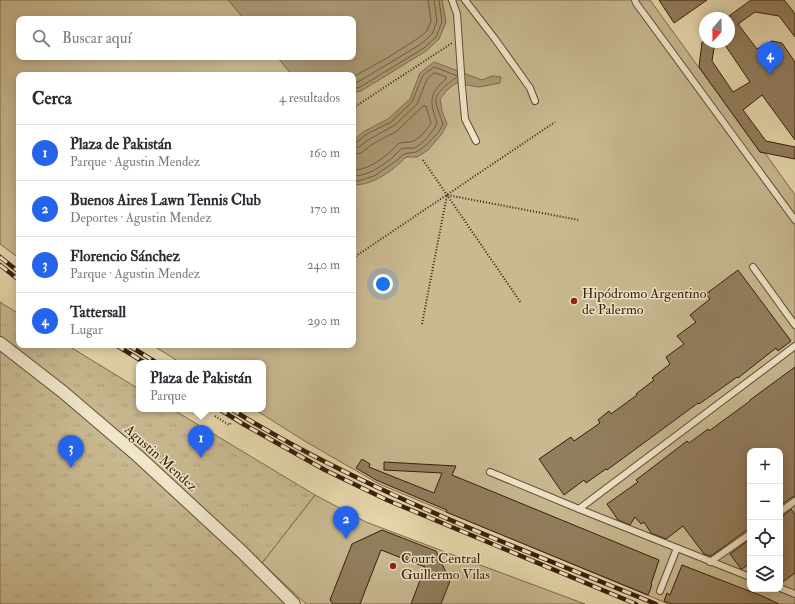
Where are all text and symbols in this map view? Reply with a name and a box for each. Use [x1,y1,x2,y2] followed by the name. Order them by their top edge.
[699,12,735,48] north arrow
[16,16,356,60] search box
[30,27,52,49] icon: search
[62,29,131,48] text: Buscar aquí
[757,42,783,75] pin: 4
[32,88,72,109] text: Cerca
[279,90,340,106] text: 4 resultados
[70,135,172,154] text: Plaza de Pakistán
[43,145,47,161] text: 1
[309,145,340,161] text: 160 m
[70,154,200,170] text: Parque · Agustin Mendez
[70,191,261,210] text: Buenos Aires Lawn Tennis Club
[42,201,48,217] text: 2
[310,201,340,217] text: 170 m
[70,210,211,226] text: Deportes · Agustin Mendez
[70,247,180,266] text: Florencio Sánchez
[43,257,48,273] text: 3
[307,257,340,273] text: 240 m
[70,266,200,282] text: Parque · Agustin Mendez
[373,274,393,294] your location
[582,285,707,318] place label: Hipódromo Argentino de Palermo
[569,296,579,306] marker: Hipódromo Argentino de Palermo
[70,303,126,322] text: Tattersall
[41,313,49,329] text: 4
[307,313,340,329] text: 290 m
[70,322,103,338] text: Lugar
[136,360,266,412] popup
[150,369,252,388] text: Plaza de Pakistán
[150,388,187,404] text: Parque
[120,420,201,495] street label: Agustin Mendez
[188,425,214,458] pin: 1
[58,435,84,468] pin: 3
[747,448,783,592] map controls
[747,448,783,484] button: +
[747,484,783,520] button: −
[333,506,359,539] pin: 2
[747,520,783,556] button: locate
[401,550,490,583] place label: Court Central Guillermo Vilas
[747,556,783,592] button: layers
[388,561,398,571] marker: Court Central Guillermo Vilas

